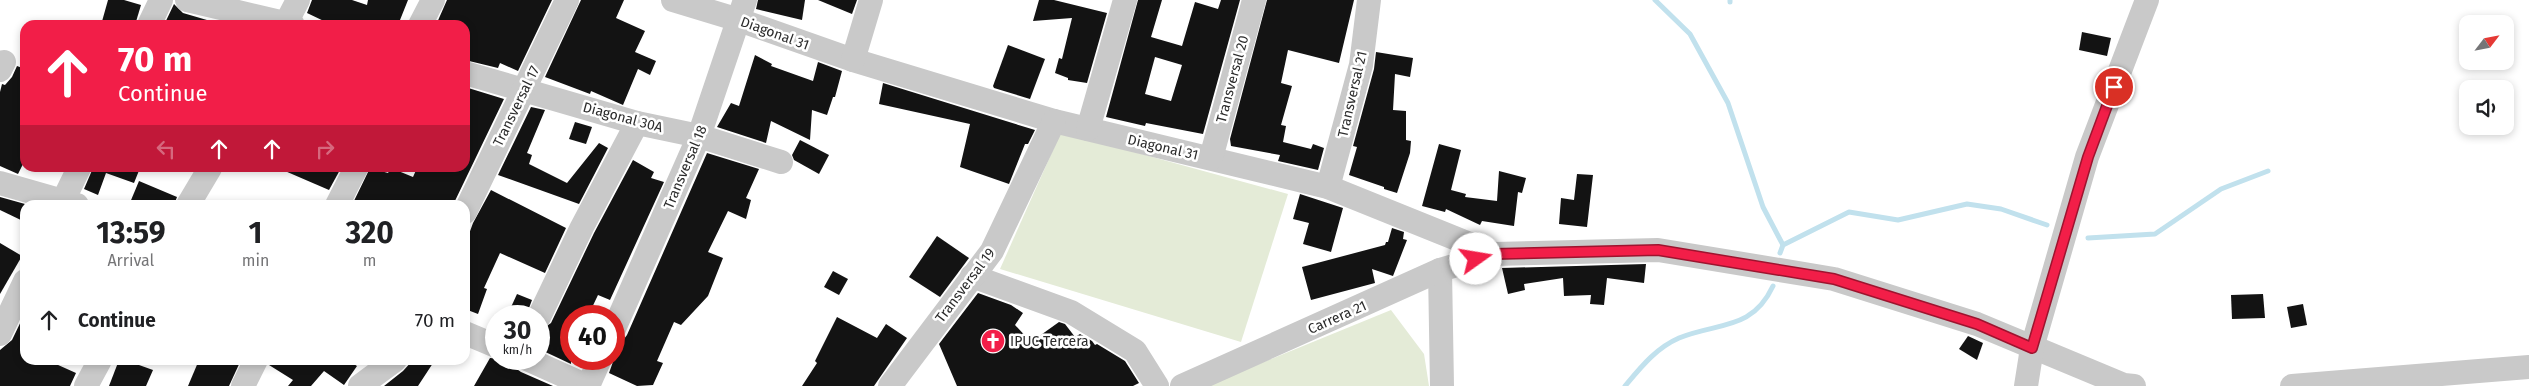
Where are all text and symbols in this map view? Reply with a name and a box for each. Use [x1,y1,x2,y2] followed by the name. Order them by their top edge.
[738,13,812,54] street label: Diagonal 31
[2459,15,2514,70] north arrow
[2459,15,2514,135] map controls
[1213,33,1252,125] street label: Transversal 20
[118,38,192,80] text: 70 m
[35,40,100,105] icon: ahead
[1334,49,1371,139] street label: Transversal 21
[490,63,543,149] street label: Transversal 17
[2093,66,2135,108] pin
[2100,73,2128,101] icon: arrive
[118,80,207,107] text: Continue
[2459,80,2514,135] button: sound
[581,99,665,136] street label: Diagonal 30A
[660,123,711,211] street label: Transversal 18
[1126,131,1200,164] street label: Diagonal 31
[152,135,180,163] icon: left
[205,135,233,163] icon: ahead
[258,135,286,163] icon: ahead
[311,135,339,163] icon: right
[96,215,166,251] text: 13:59
[249,215,262,251] text: 1
[345,215,394,251] text: 320
[1449,232,1501,284] position arrow
[932,245,999,326] street label: Transversal 19
[107,251,154,270] text: Arrival
[242,251,269,270] text: min
[363,251,377,270] text: m
[1305,297,1369,338] street label: Carrera 21
[560,305,625,370] speed limit sign: 40
[35,306,63,334] icon: ahead
[78,309,156,332] text: Continue
[415,309,455,332] text: 70 m
[504,316,531,346] text: 30
[980,328,1006,354] church icon: IPUC Tercera
[1010,333,1089,350] place label: IPUC Tercera
[503,343,532,357] text: km/h

